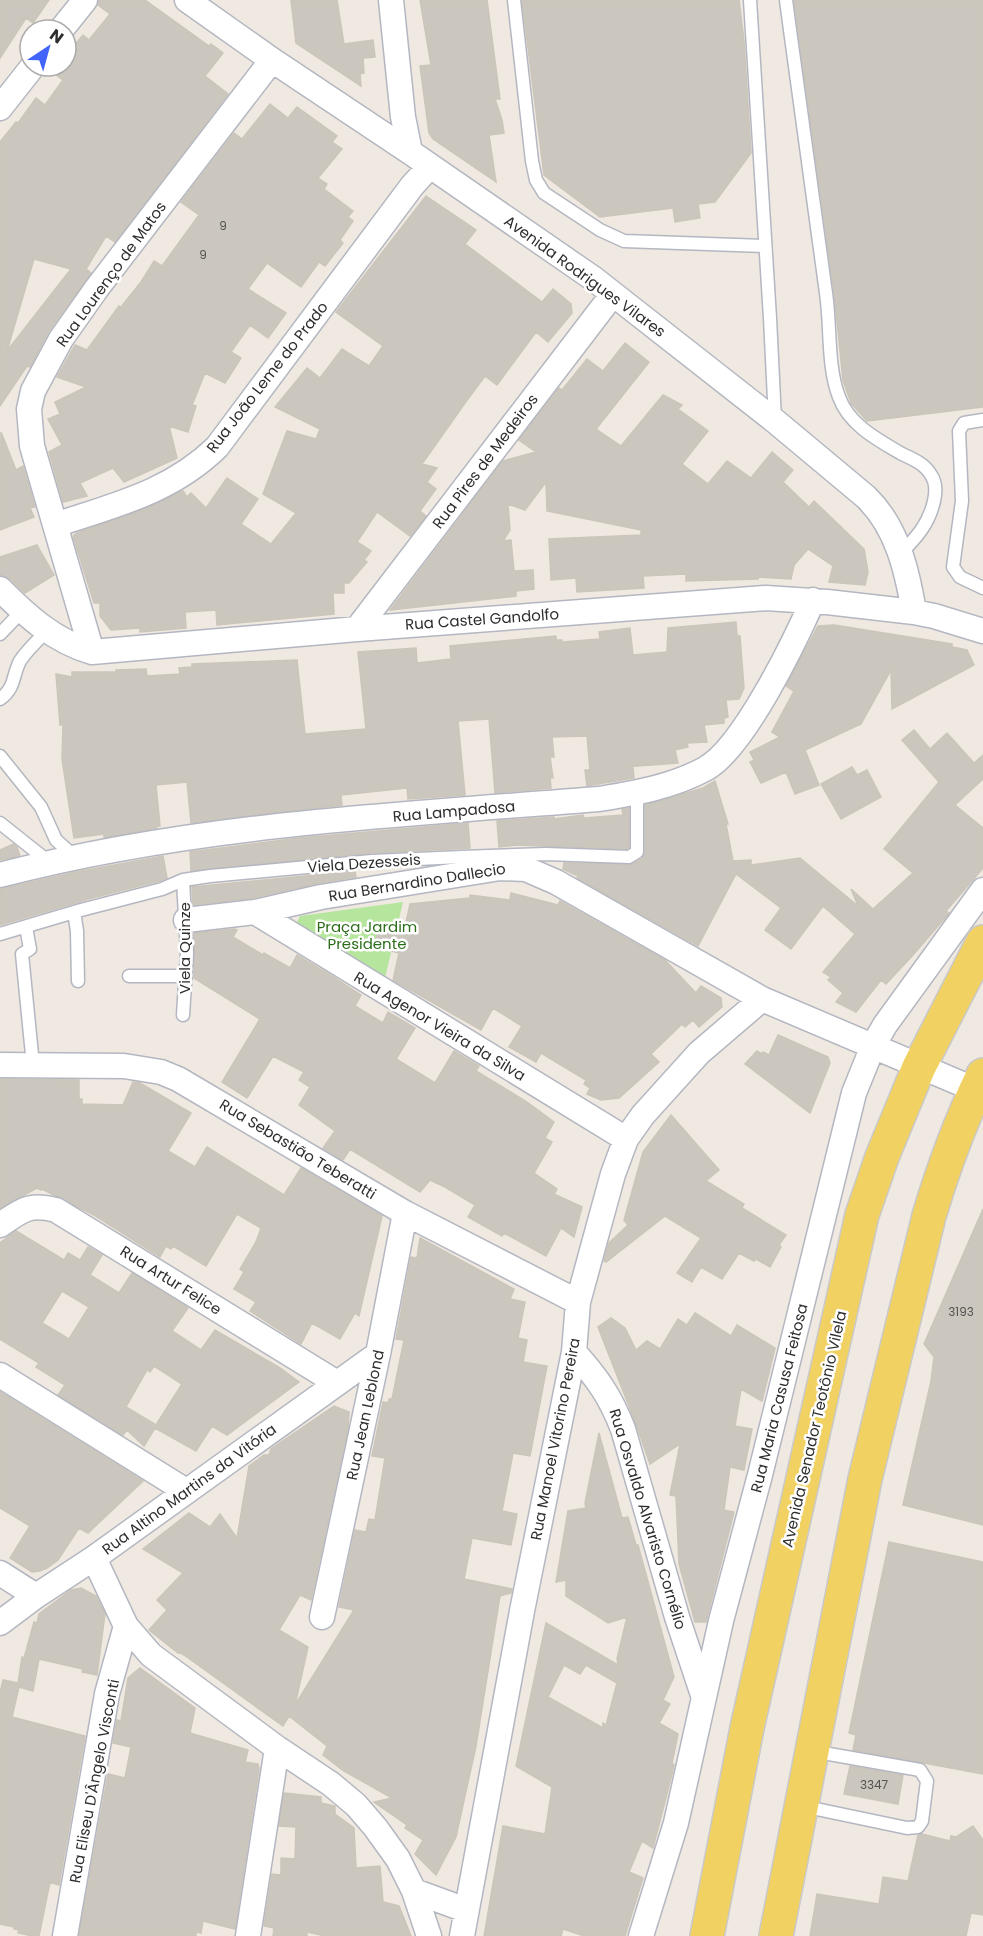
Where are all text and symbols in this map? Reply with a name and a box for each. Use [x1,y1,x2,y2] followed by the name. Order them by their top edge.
[18,18,78,78] north arrow
[45,23,68,49] text: N
[51,197,171,351] street label: Rua Lourenço de Matos
[500,210,670,342] street label: Avenida Rodrigues Vilares
[219,217,227,234] house number: 9
[199,246,207,263] house number: 9
[201,297,333,457] street label: Rua João Leme do Prado
[427,389,543,533] street label: Rua Pires de Medeiros
[404,603,560,635] street label: Rua Castel Gandolfo
[392,795,516,827] street label: Rua Lampadosa
[307,849,421,877] street label: Viela Dezesseis
[327,858,507,906] street label: Rua Bernardino Dallecio
[174,902,195,994] street label: Viela Quinze
[317,916,417,954] park label: Praça Jardim Presidente
[350,966,530,1086] street label: Rua Agenor Vieira da Silva
[216,1094,380,1204] street label: Rua Sebastião Teberatti
[116,1240,226,1320] street label: Rua Artur Felice
[745,1301,813,1495] street label: Rua Maria Casusa Feitosa
[948,1303,974,1320] house number: 3193
[777,1309,851,1549] street label: Avenida Senador Teotônio Vilela
[525,1336,585,1542] street label: Rua Manoel Vitorino Pereira
[341,1348,389,1482] street label: Rua Jean Leblond
[604,1406,692,1632] street label: Rua Osvaldo Alvaristo Cornélio
[98,1419,280,1559] street label: Rua Altino Martins da Vitória
[64,1677,124,1885] street label: Rua Eliseu D'Ângelo Visconti
[860,1776,889,1793] house number: 3347

